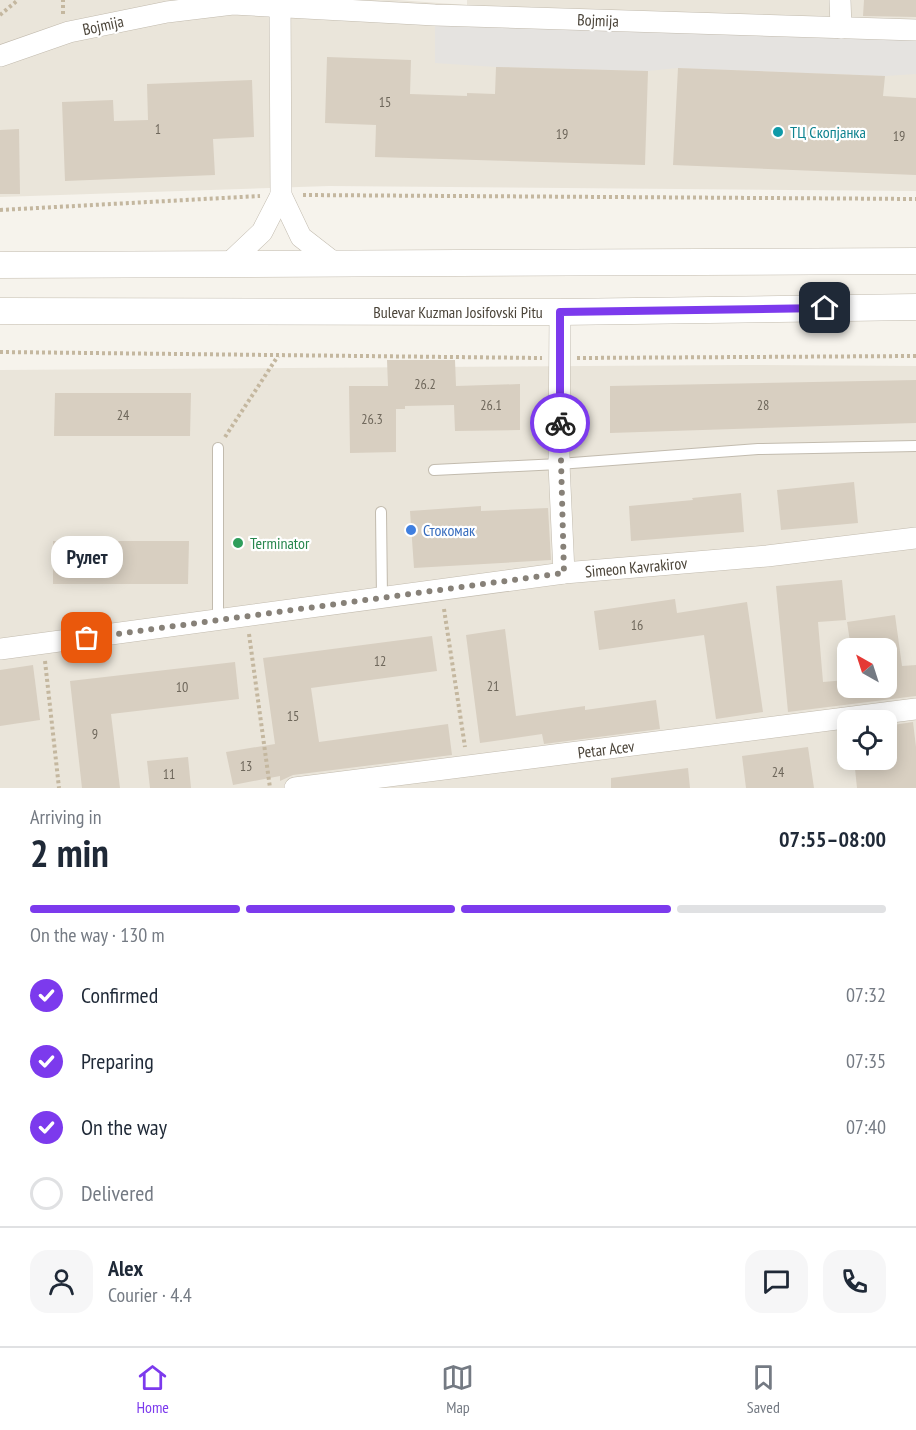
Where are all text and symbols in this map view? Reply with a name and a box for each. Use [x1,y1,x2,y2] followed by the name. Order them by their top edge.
[577,9,619,31] street label: Bojmija
[81,11,125,39] street label: Bojmija
[379,93,391,111] house number: 15
[155,120,161,138] house number: 1
[790,122,866,142] place label: ТЦ Скопјанка
[556,125,568,143] house number: 19
[771,125,785,139] marker: ТЦ Скопјанка
[893,127,905,145] house number: 19
[799,282,850,333] pin
[808,291,841,324] icon: home
[373,302,543,322] street label: Bulevar Kuzman Josifovski Pitu
[414,375,436,393] house number: 26.2
[530,393,590,453] courier
[480,396,502,414] house number: 26.1
[757,396,769,414] house number: 28
[117,406,130,424] house number: 24
[544,407,577,440] icon: bike
[361,410,383,428] house number: 26.3
[423,520,476,540] place label: Стокомак
[404,523,418,537] marker: Стокомак
[250,533,310,553] place label: Terminator
[51,536,123,578] callout: Рулет
[231,536,245,550] marker: Terminator
[66,544,108,570] text: Рулет
[584,553,689,581] street label: Simeon Kavrakirov
[61,612,112,663] pin
[631,616,643,634] house number: 16
[70,621,103,654] icon: bag
[837,638,897,698] north arrow
[837,638,897,770] map controls
[374,652,386,670] house number: 12
[487,677,499,695] house number: 21
[176,678,188,696] house number: 10
[287,707,299,725] house number: 15
[837,710,897,770] button: locate
[92,725,98,743] house number: 9
[577,736,636,762] street label: Petar Acev
[240,757,252,775] house number: 13
[772,763,785,781] house number: 24
[163,765,175,783] house number: 11
[30,804,102,830] text: Arriving in
[779,825,886,853] text: 07:55–08:00
[30,827,109,878] text: 2 min
[30,922,165,948] text: On the way · 130 m
[30,979,63,1012] icon: check
[81,981,158,1009] text: Confirmed
[846,982,886,1008] text: 07:32
[30,1045,63,1078] icon: check
[81,1047,154,1075] text: Preparing
[846,1048,886,1074] text: 07:35
[30,1111,63,1144] icon: check
[81,1113,167,1141] text: On the way
[846,1114,886,1140] text: 07:40
[81,1179,154,1207] text: Delivered
[30,1250,93,1313] button: person
[745,1250,808,1313] button: chat
[823,1250,886,1313] button: phone
[108,1254,143,1282] text: Alex
[108,1282,192,1308] text: Courier · 4.4
[136,1361,169,1417] tab: Home
[441,1361,474,1417] tab: Map
[747,1361,780,1417] tab: Saved

